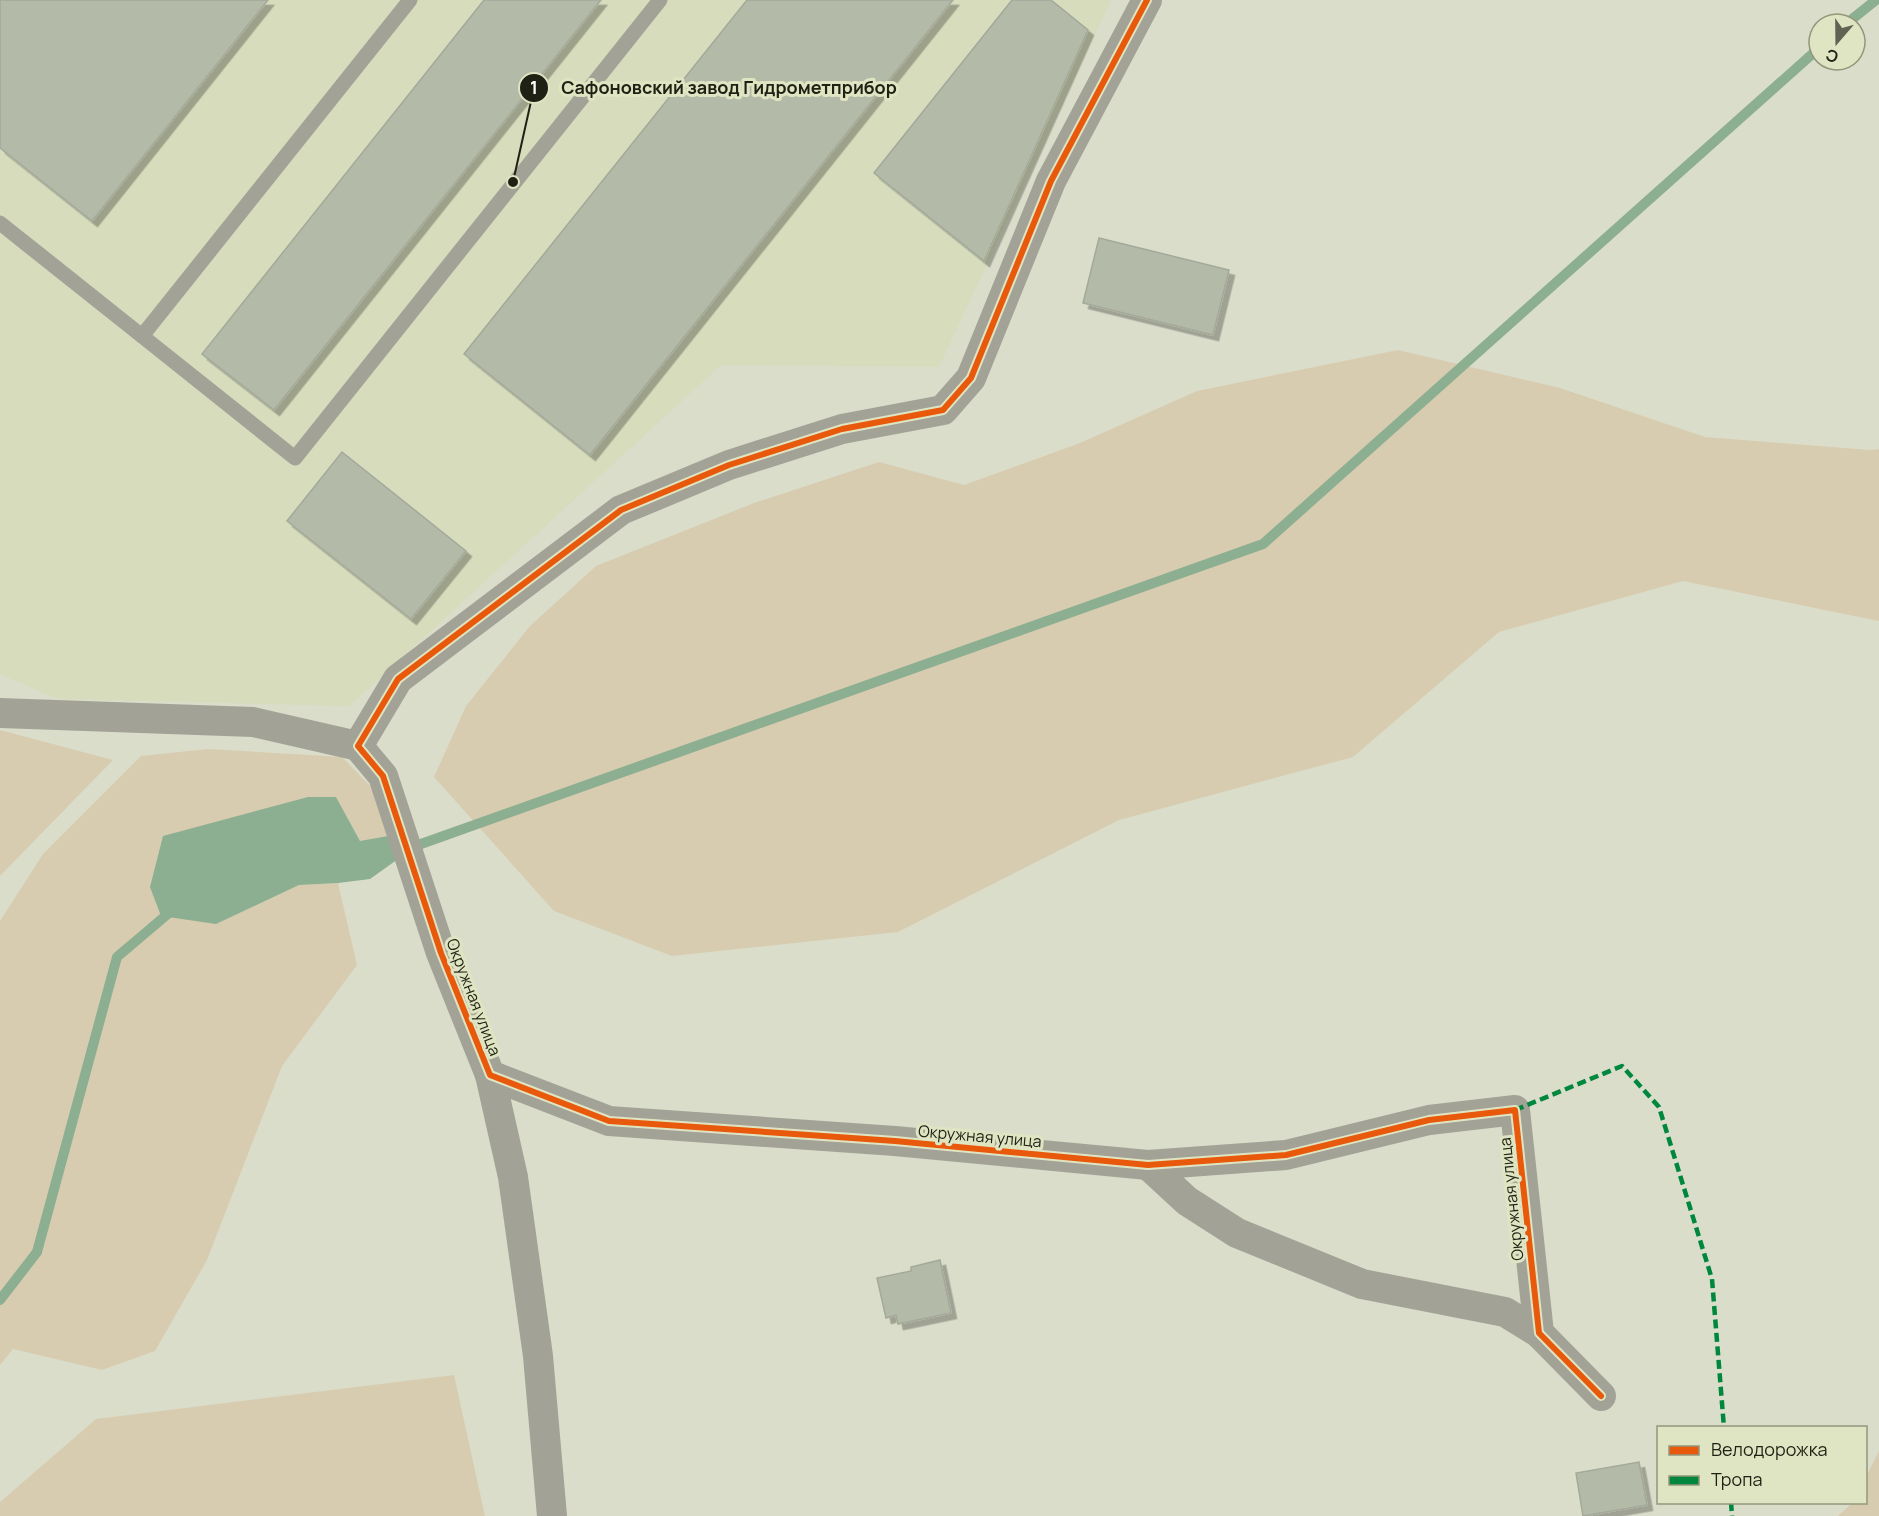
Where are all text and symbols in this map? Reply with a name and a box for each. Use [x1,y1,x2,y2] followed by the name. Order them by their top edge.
[1807,12,1867,72] north arrow
[1822,44,1841,68] text: С
[519,70,909,106] callout: Сафоновский завод Гидрометприбор
[530,75,538,99] text: 1
[561,75,897,99] text: Сафоновский завод Гидрометприбор
[442,935,506,1059] street label: Окружная улица
[917,1120,1043,1152] street label: Окружная улица
[1494,1136,1528,1262] street label: Окружная улица
[1657,1426,1867,1504] legend
[1711,1437,1828,1461] text: Велодорожка
[1711,1467,1762,1491] text: Тропа

